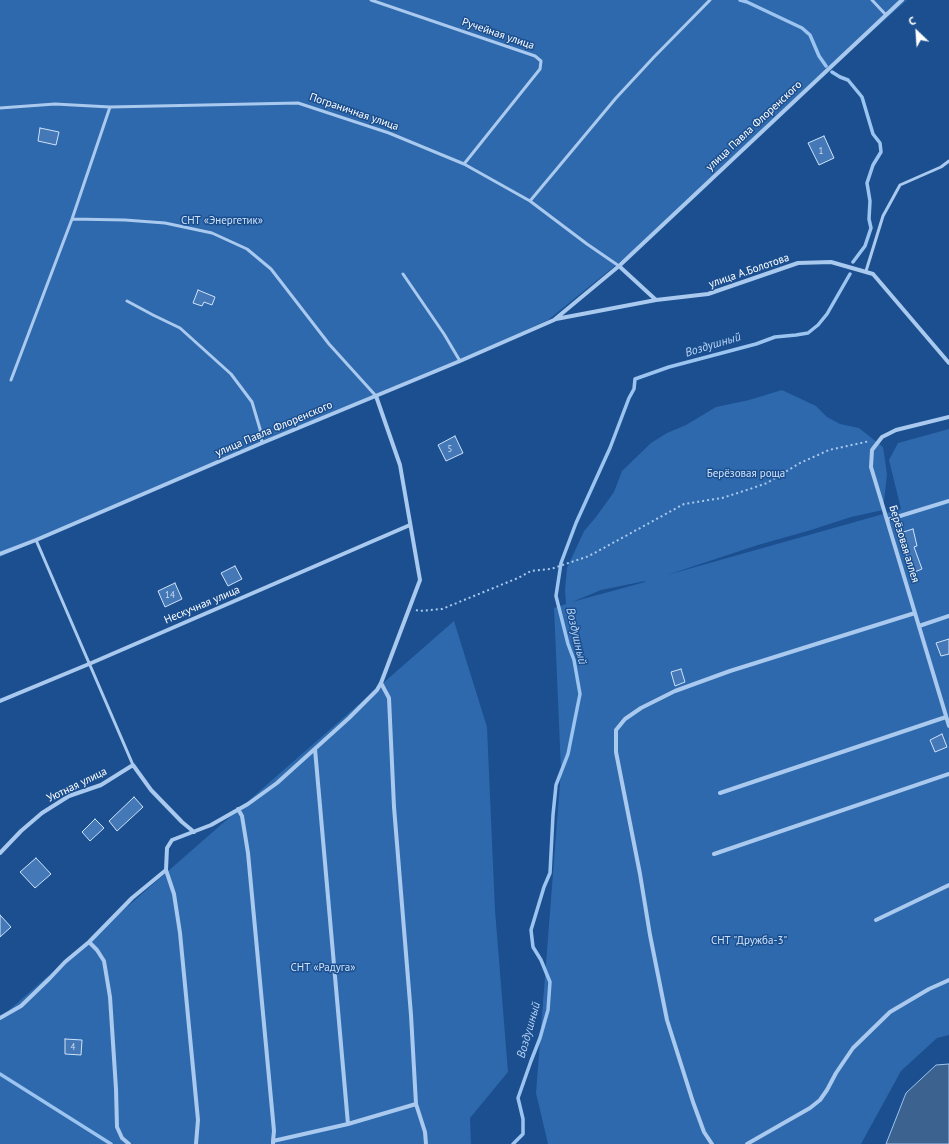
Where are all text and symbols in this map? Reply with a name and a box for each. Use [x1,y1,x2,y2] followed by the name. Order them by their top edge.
[897,12,937,52] north arrow
[906,13,918,29] text: С
[460,15,536,53] street label: Ручейная улица
[703,78,805,174] street label: улица Павла Флоренского
[308,91,400,133] street label: Пограничная улица
[819,146,823,156] house number: 1
[181,214,263,228] park label: СНТ «Энергетик»
[707,251,791,291] street label: улица А.Болотова
[683,330,743,360] water label: Воздушный
[213,398,335,460] street label: улица Павла Флоренского
[448,444,452,454] house number: 5
[707,467,785,481] park label: Берёзовая роща
[886,504,922,584] street label: Берёзовая аллея
[162,583,242,627] street label: Нескучная улица
[165,590,175,600] house number: 14
[563,606,589,666] water label: Воздушный
[45,765,109,805] street label: Уютная улица
[711,934,787,948] park label: СНТ "Дружба-3"
[290,961,356,975] park label: СНТ «Радуга»
[514,1000,544,1060] water label: Воздушный
[71,1042,75,1052] house number: 4

